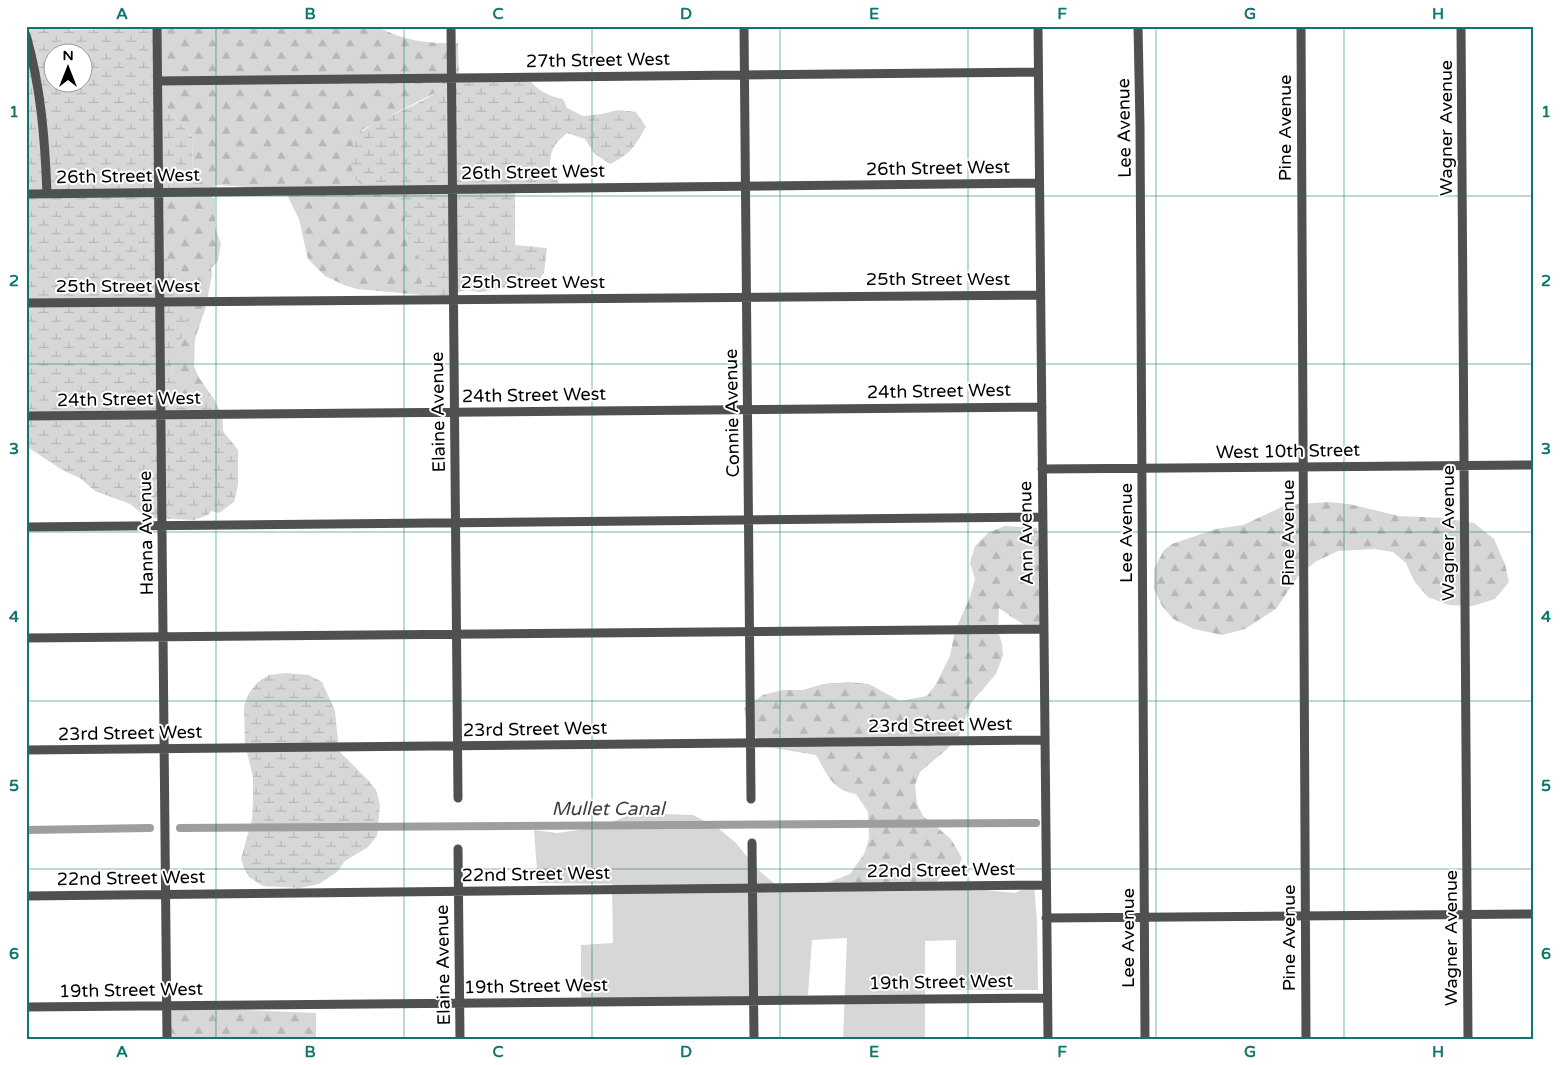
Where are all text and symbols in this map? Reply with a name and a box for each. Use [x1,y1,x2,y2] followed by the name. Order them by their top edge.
[116,4,128,24] text: A
[304,4,316,24] text: B
[492,4,504,24] text: C
[680,4,692,24] text: D
[869,4,879,24] text: E
[1057,4,1067,24] text: F
[1244,4,1256,24] text: G
[1432,4,1444,24] text: H
[42,42,92,92] north arrow
[62,47,74,64] text: N
[526,48,670,72] street label: 27th Street West
[1435,60,1457,196] street label: Wagner Avenue
[1274,75,1296,181] street label: Pine Avenue
[1112,78,1136,178] street label: Lee Avenue
[9,102,19,122] text: 1
[1541,102,1551,122] text: 1
[866,156,1010,180] street label: 26th Street West
[461,160,605,184] street label: 26th Street West
[56,164,200,188] street label: 26th Street West
[866,268,1010,290] street label: 25th Street West
[9,271,19,291] text: 2
[461,271,605,293] street label: 25th Street West
[1541,271,1551,291] text: 2
[56,275,200,297] street label: 25th Street West
[720,348,744,478] street label: Connie Avenue
[426,351,450,473] street label: Elaine Avenue
[867,379,1011,403] street label: 24th Street West
[462,383,606,407] street label: 24th Street West
[57,387,201,411] street label: 24th Street West
[9,439,19,459] text: 3
[1216,439,1360,463] street label: West 10th Street
[1541,439,1551,459] text: 3
[1437,465,1459,601] street label: Wagner Avenue
[134,470,158,596] street label: Hanna Avenue
[1277,480,1299,586] street label: Pine Avenue
[1014,481,1038,585] street label: Ann Avenue
[1115,483,1137,583] street label: Lee Avenue
[9,607,19,627] text: 4
[1541,607,1551,627] text: 4
[868,713,1013,737] street label: 23rd Street West
[463,717,608,741] street label: 23rd Street West
[58,721,203,745] street label: 23rd Street West
[9,776,19,796] text: 5
[1541,776,1551,796] text: 5
[552,798,667,820] water label: Mullet Canal
[866,858,1016,882] street label: 22nd Street West
[461,862,611,886] street label: 22nd Street West
[56,866,206,890] street label: 22nd Street West
[1440,870,1462,1006] street label: Wagner Avenue
[1278,885,1300,991] street label: Pine Avenue
[1117,888,1139,988] street label: Lee Avenue
[431,904,455,1026] street label: Elaine Avenue
[9,944,19,964] text: 6
[1541,944,1551,964] text: 6
[869,970,1013,994] street label: 19th Street West
[464,974,608,998] street label: 19th Street West
[59,978,203,1002] street label: 19th Street West
[116,1042,128,1062] text: A
[304,1042,316,1062] text: B
[492,1042,504,1062] text: C
[680,1042,692,1062] text: D
[869,1042,879,1062] text: E
[1057,1042,1067,1062] text: F
[1244,1042,1256,1062] text: G
[1432,1042,1444,1062] text: H

